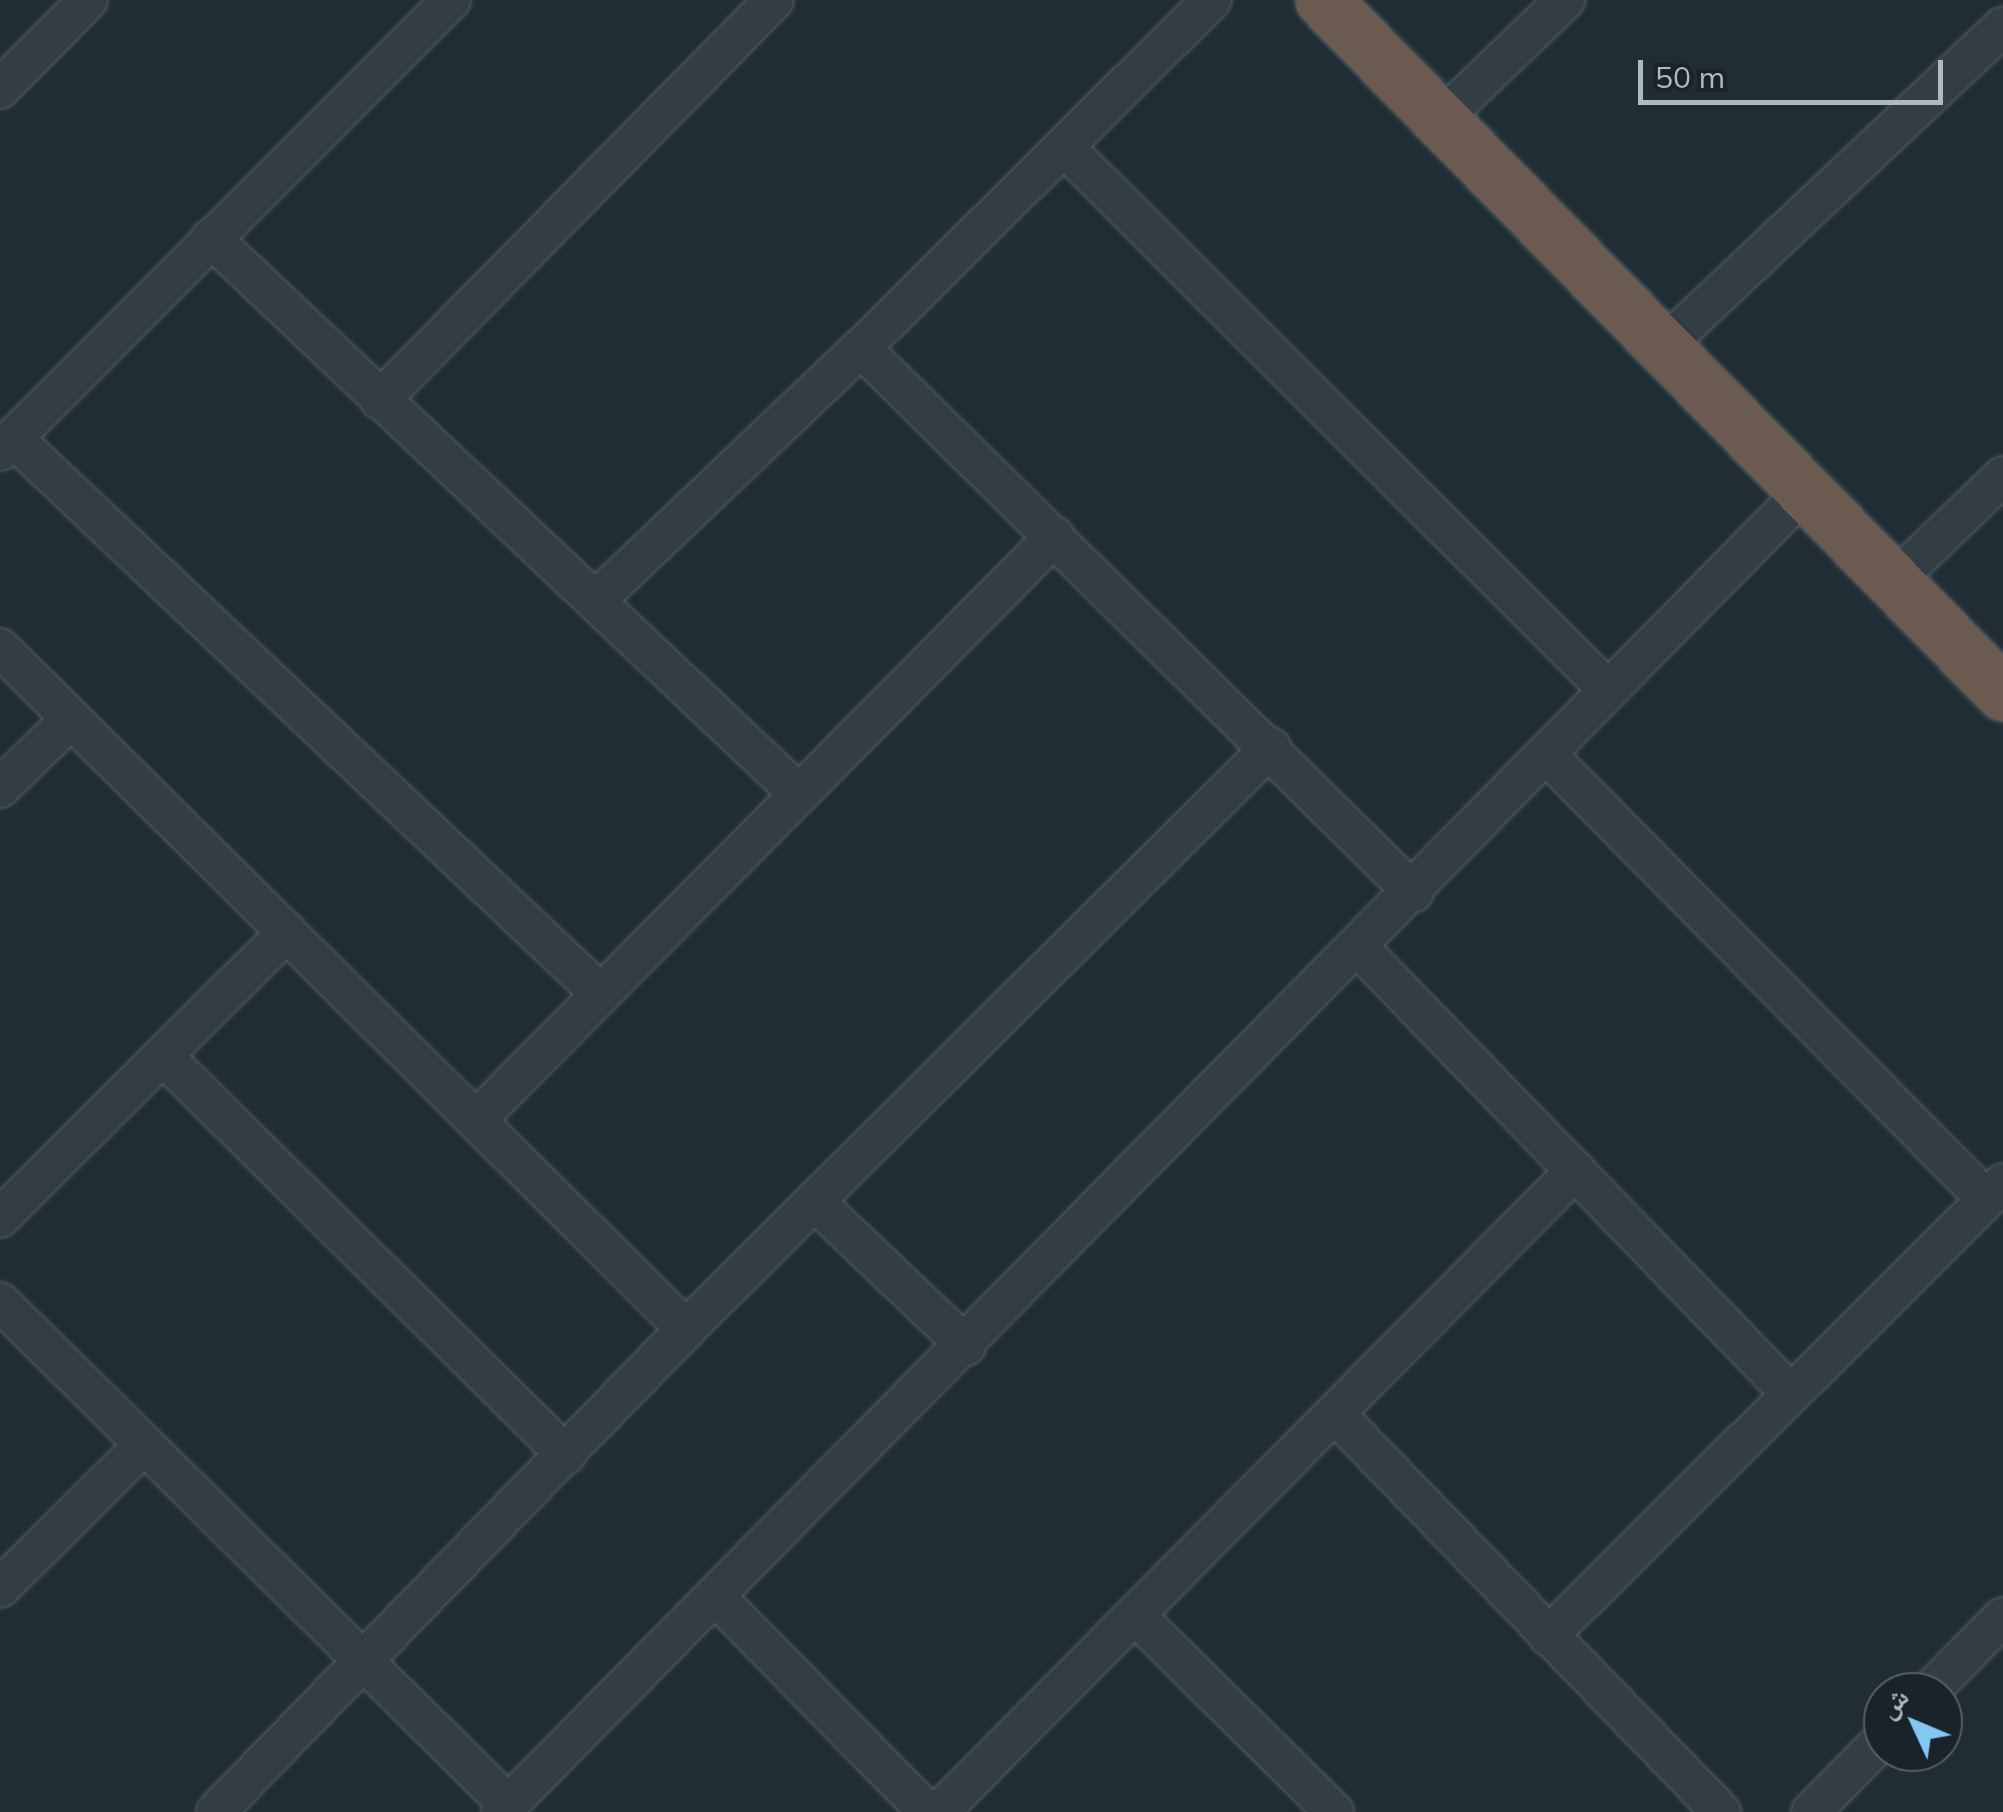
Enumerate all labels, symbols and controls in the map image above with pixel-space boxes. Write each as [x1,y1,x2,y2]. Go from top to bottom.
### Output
scale bar [1643,40,1948,102]
text: 50 m [1655,58,1725,96]
north arrow [1863,1672,1963,1772]
text: ش [1870,1679,1915,1725]

